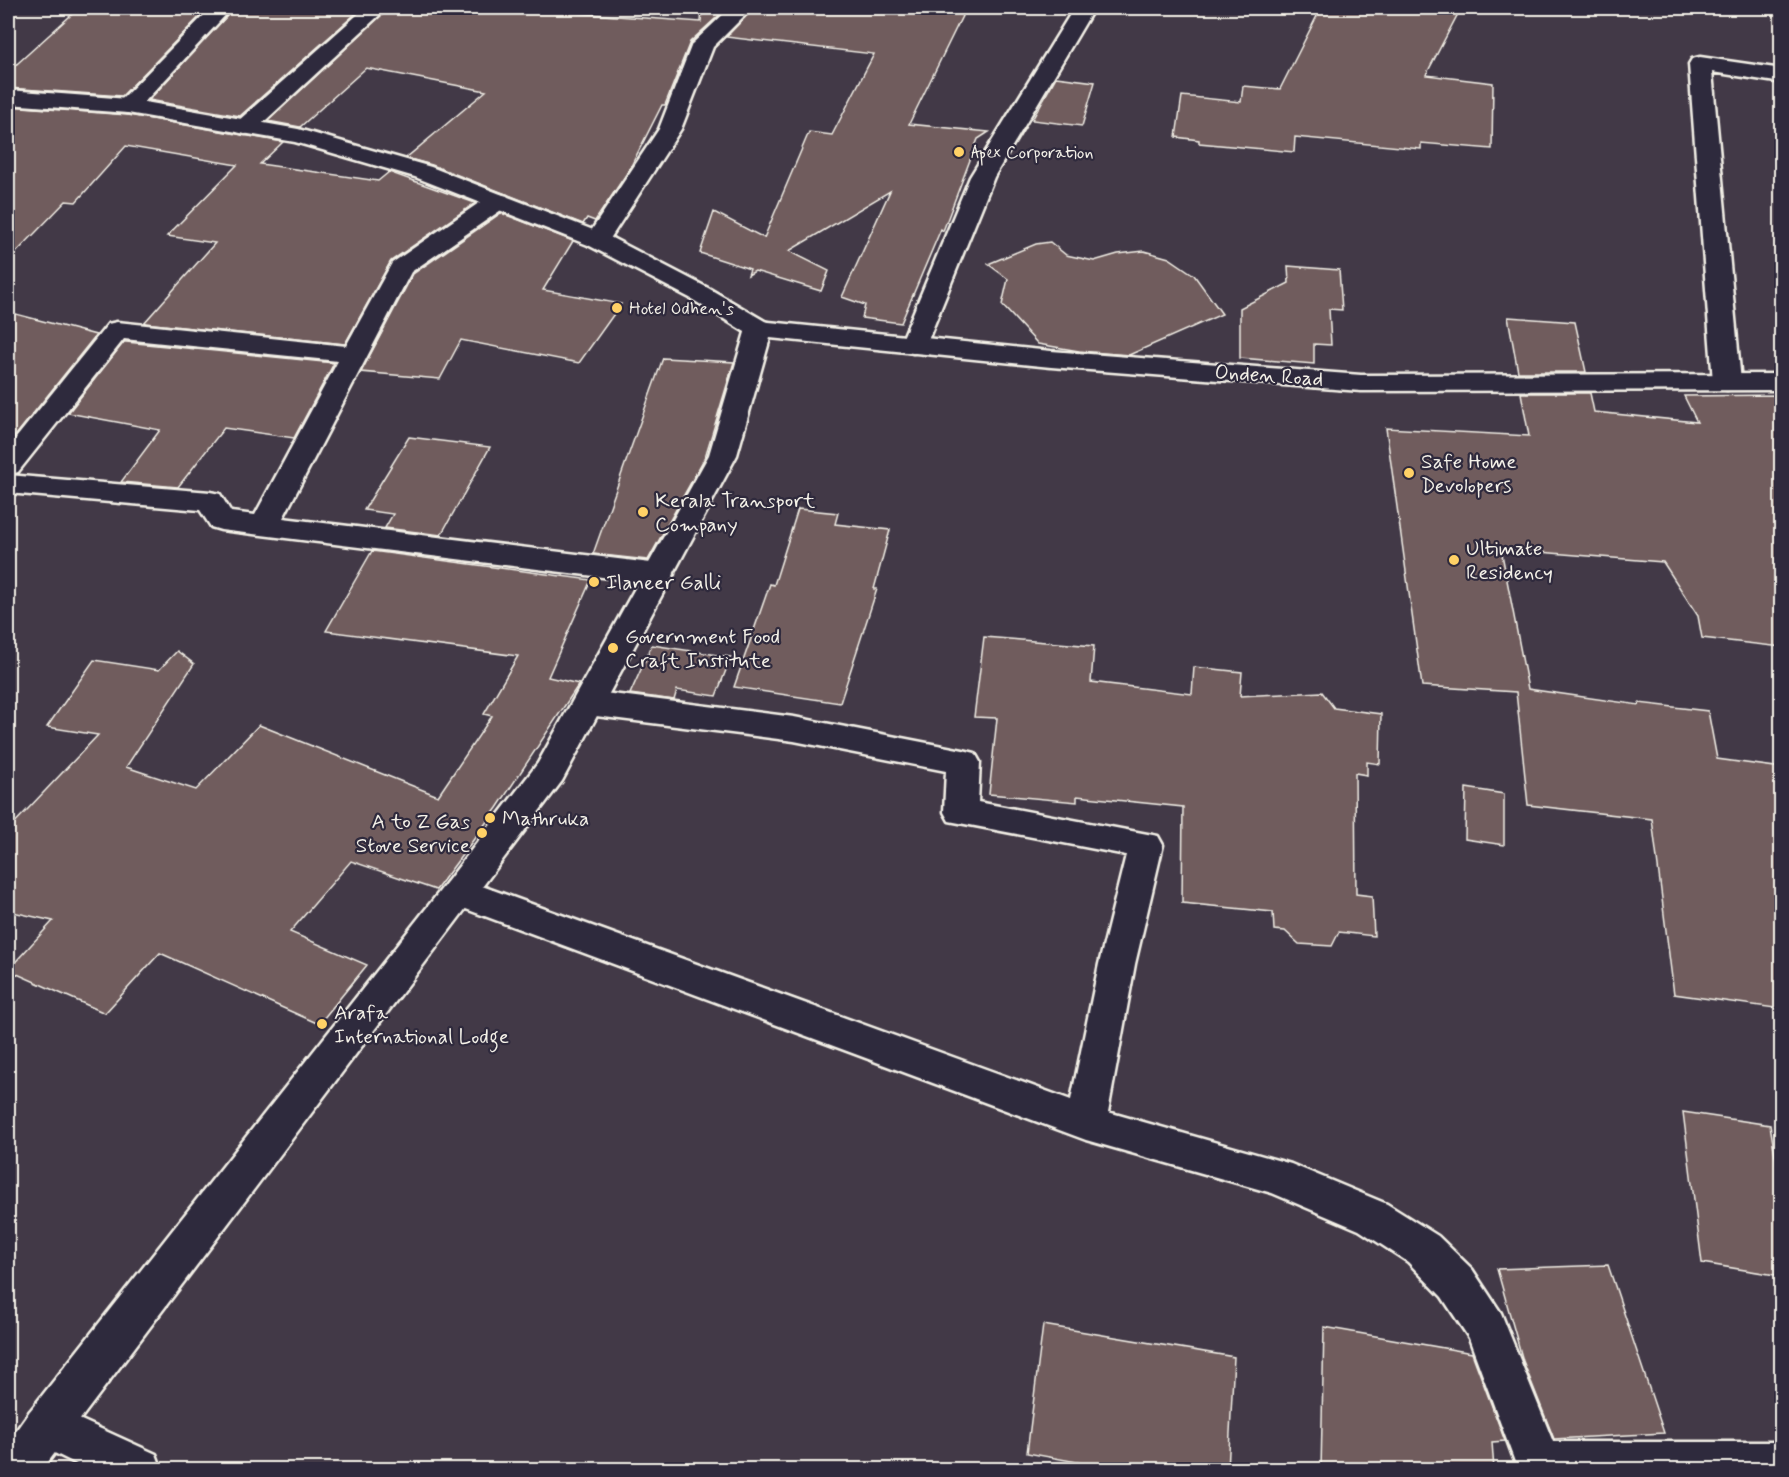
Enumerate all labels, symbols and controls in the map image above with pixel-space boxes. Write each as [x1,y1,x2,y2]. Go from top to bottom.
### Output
place label: Apex Corporation [971,141,1094,166]
marker: Apex Corporation [952,145,966,159]
place label: Hotel Odhen's [629,297,734,321]
marker: Hotel Odhen's [610,301,624,315]
street label: Onden Road [1214,358,1324,394]
place label: Safe Home Devolopers [1421,448,1517,500]
marker: Safe Home Devolopers [1402,466,1416,480]
place label: Kerala Transport Company [655,487,816,539]
marker: Kerala Transport Company [636,505,650,519]
place label: Ultimate Residency [1466,535,1553,587]
marker: Ultimate Residency [1447,553,1461,567]
place label: Ilaneer Galli [606,569,721,597]
marker: Ilaneer Galli [587,575,601,589]
place label: Government Food Craft Institute [625,623,780,675]
marker: Government Food Craft Institute [606,641,620,655]
place label: Mathruka [502,805,589,833]
place label: A to Z Gas Stove Service [356,808,470,860]
marker: Mathruka [483,811,497,825]
marker: A to Z Gas Stove Service [475,826,489,840]
place label: Arafa International Lodge [334,999,509,1053]
marker: Arafa International Lodge [315,1017,329,1031]

